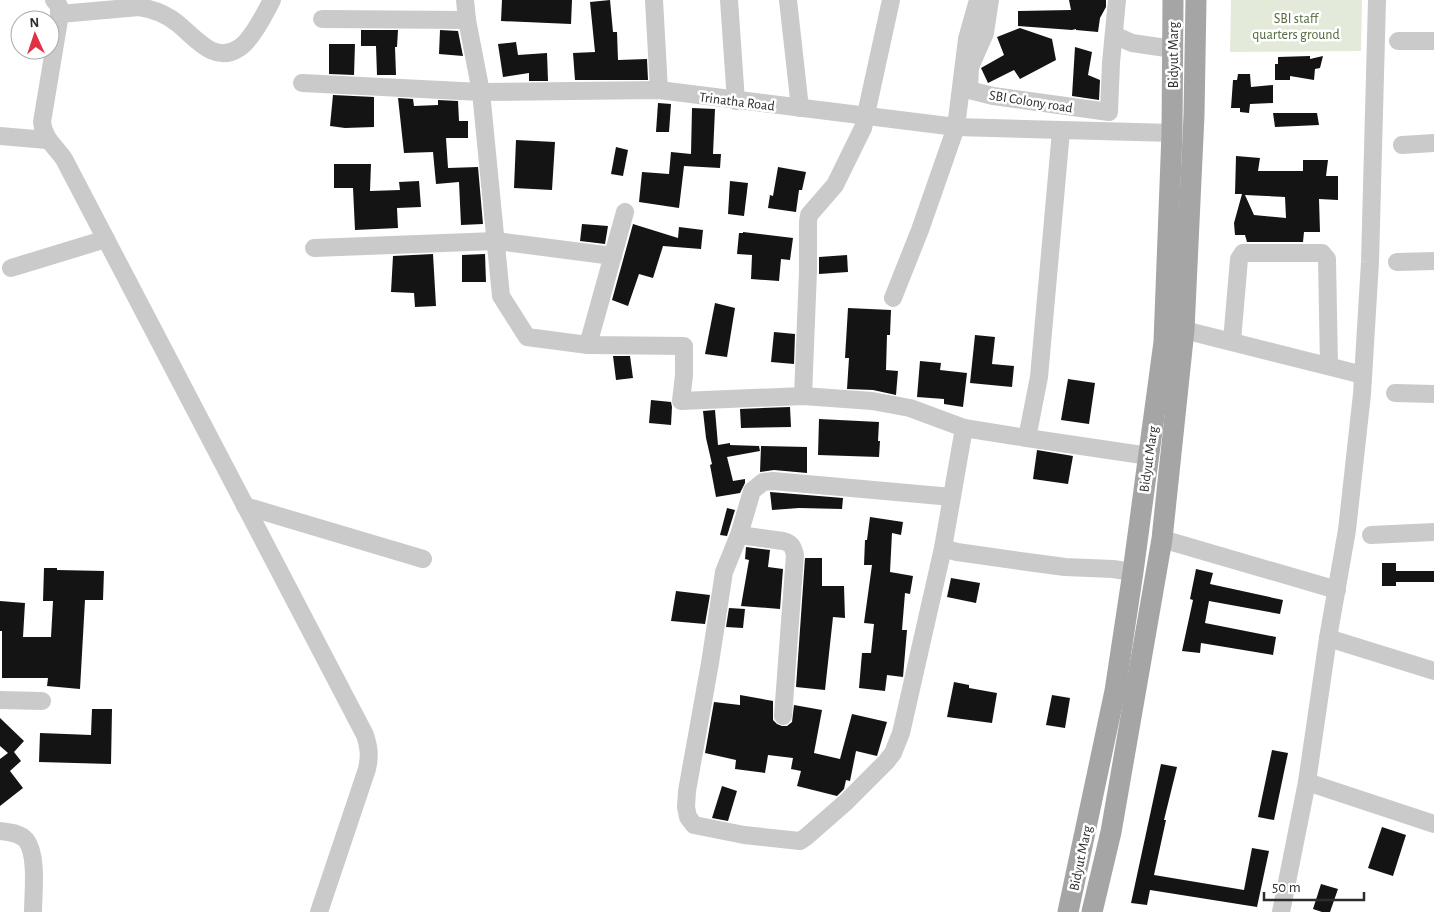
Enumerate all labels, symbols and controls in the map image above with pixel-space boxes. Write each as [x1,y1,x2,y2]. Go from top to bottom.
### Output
north arrow [10,10,60,60]
park label: SBI staff quarters ground [1252,12,1340,42]
text: N [29,16,40,30]
street label: Bidyut Marg [1167,22,1181,88]
street label: SBI Colony road [988,88,1074,116]
street label: Trinatha Road [698,90,775,114]
street label: Bidyut Marg [1137,425,1161,493]
street label: Bidyut Marg [1067,824,1095,892]
scale bar [1264,870,1364,902]
text: 50 m [1272,880,1301,895]

